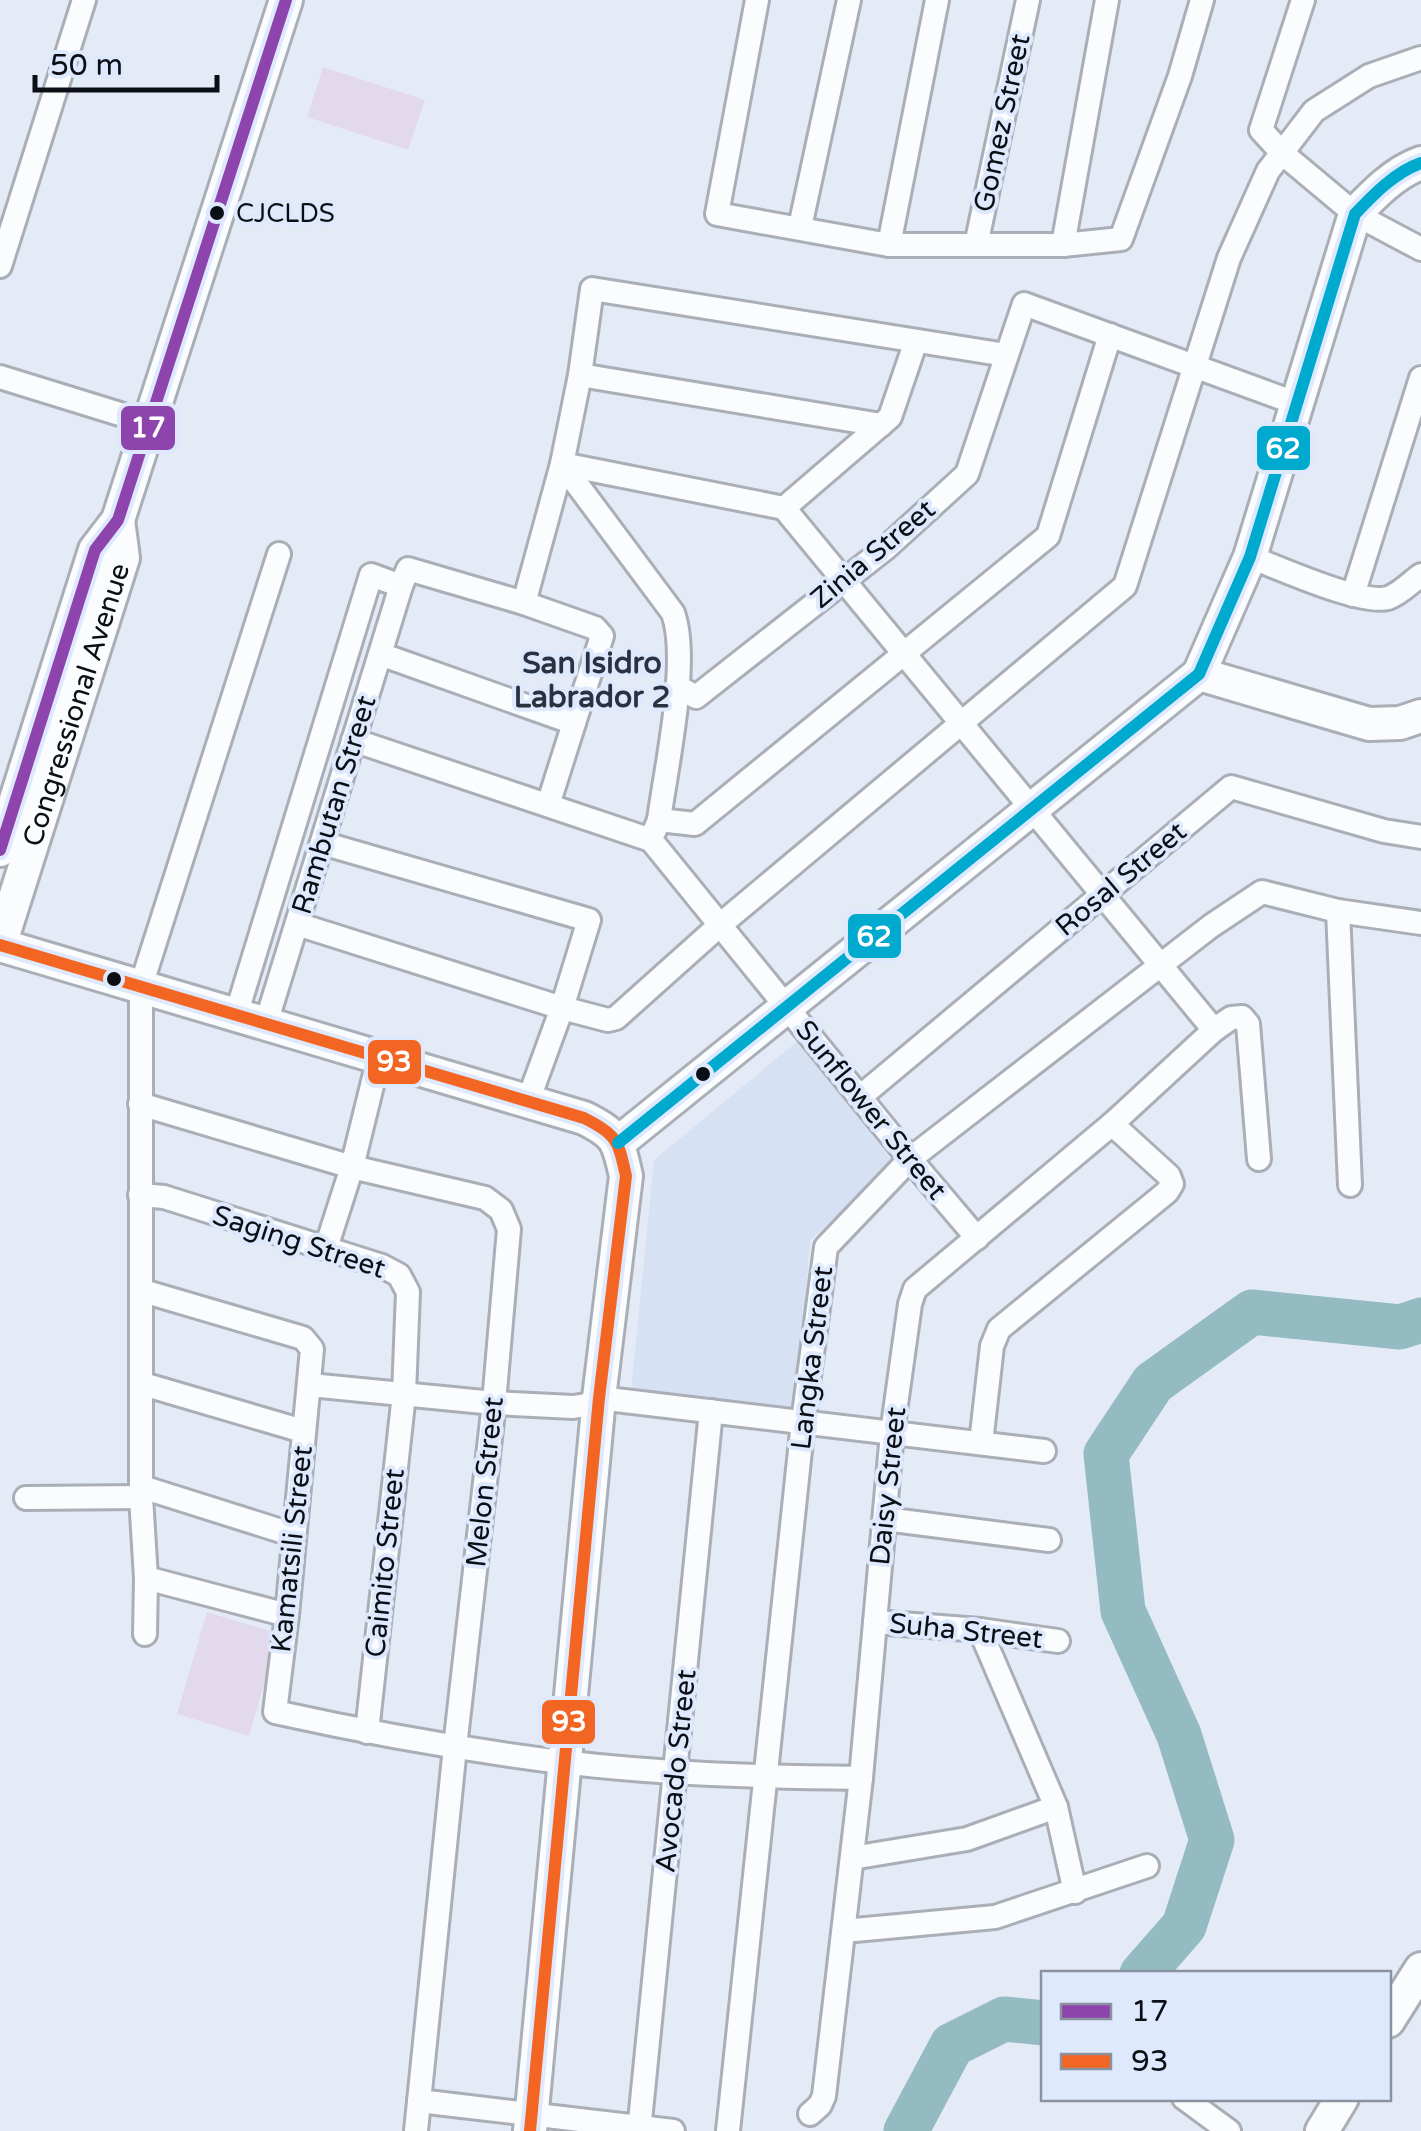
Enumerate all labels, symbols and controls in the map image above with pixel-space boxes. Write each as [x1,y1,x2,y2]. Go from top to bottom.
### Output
scale bar [35,30,218,92]
street label: Gomez Street [967,31,1038,215]
text: 50 m [50,47,123,84]
place label: CJCLDS [236,198,335,229]
marker: CJCLDS [207,203,227,223]
line badge: 17 [119,404,177,452]
text: 17 [130,411,166,445]
line badge: 62 [1255,424,1312,472]
text: 62 [1265,432,1301,466]
street label: Zinia Street [804,492,942,616]
street label: Congressional Avenue [15,559,137,851]
district label: San Isidro Labrador 2 [514,645,670,716]
street label: Rambutan Street [285,691,384,918]
street label: Rosal Street [1049,814,1194,944]
line badge: 62 [846,912,903,960]
text: 62 [856,920,892,954]
unlabelled marker [104,969,124,989]
street label: Sunflower Street [788,1013,954,1207]
line badge: 93 [366,1038,423,1086]
text: 93 [376,1045,412,1079]
unlabelled marker [693,1064,713,1084]
street label: Saging Street [208,1198,390,1286]
street label: Langka Street [784,1264,840,1452]
street label: Melon Street [459,1395,511,1569]
street label: Daisy Street [863,1405,913,1567]
street label: Kamatsili Street [264,1444,320,1654]
street label: Caimito Street [358,1467,412,1659]
street label: Suha Street [888,1606,1045,1656]
street label: Avocado Street [648,1667,704,1874]
line badge: 93 [540,1698,597,1746]
text: 93 [551,1705,587,1739]
legend [1041,1971,1391,2101]
text: 17 [1131,1993,1169,2030]
text: 93 [1131,2043,1169,2080]

